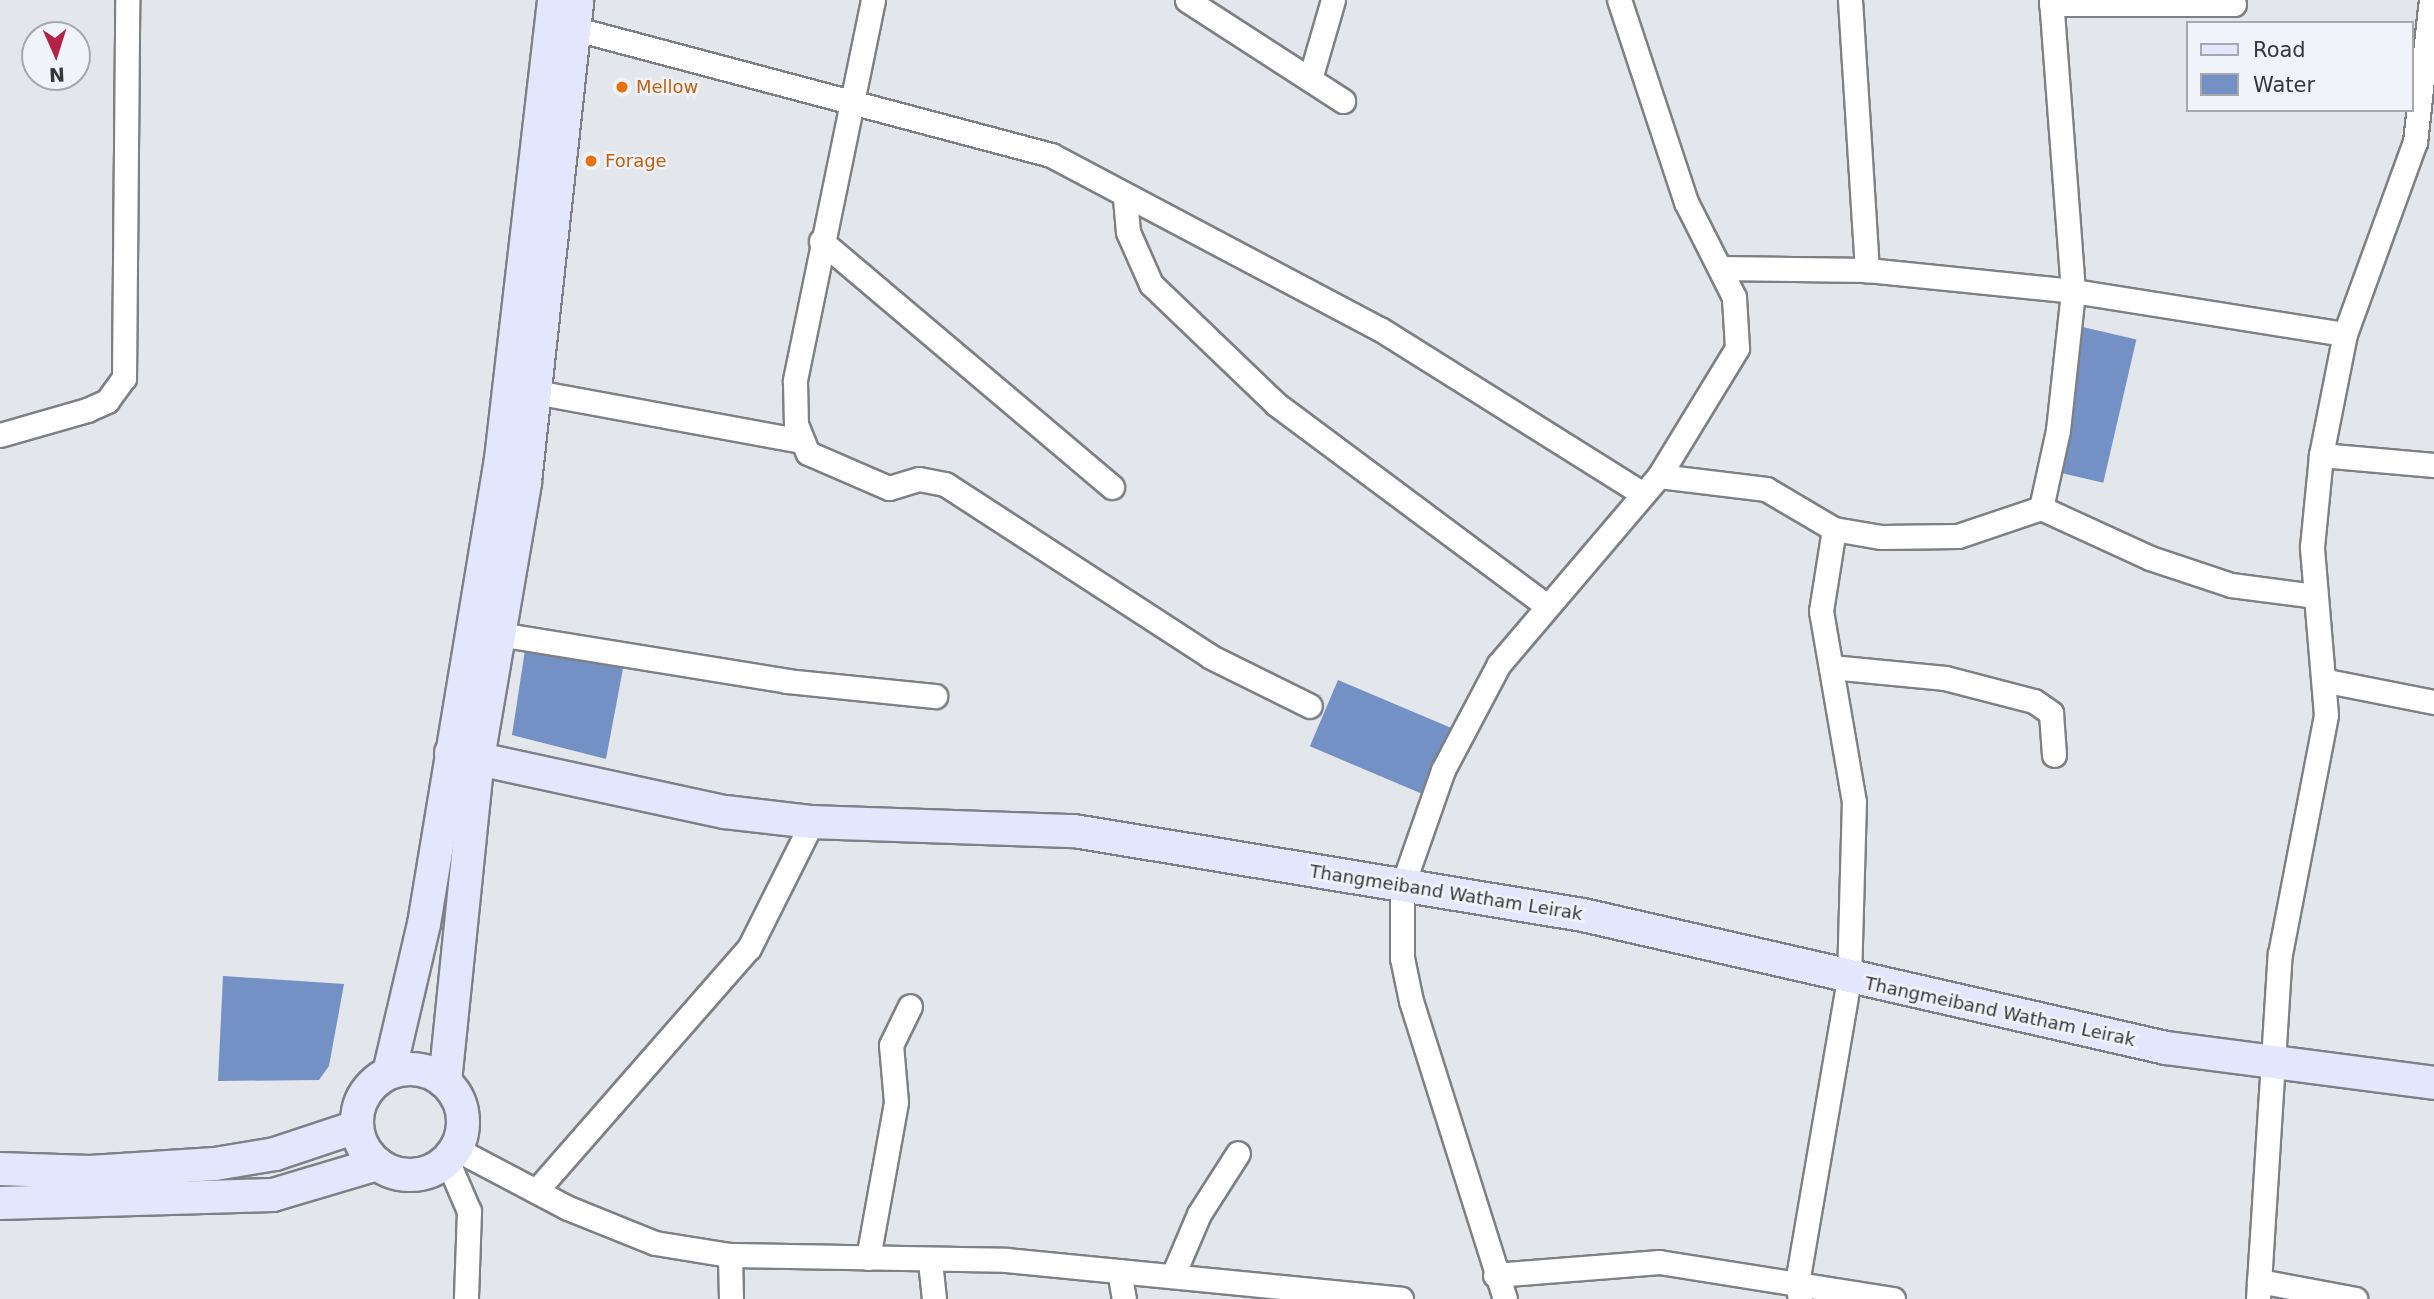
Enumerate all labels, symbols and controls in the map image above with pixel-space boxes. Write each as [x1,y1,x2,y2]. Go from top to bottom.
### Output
north arrow [21,21,91,91]
legend [2186,21,2413,112]
text: Road [2253,38,2306,62]
text: N [48,64,66,86]
text: Water [2253,73,2315,97]
place label: Mellow [636,76,698,98]
marker: Mellow [614,79,630,95]
place label: Forage [605,150,667,172]
marker: Forage [583,153,599,169]
street label: Thangmeiband Watham Leirak [1308,861,1584,925]
street label: Thangmeiband Watham Leirak [1863,973,2137,1051]

